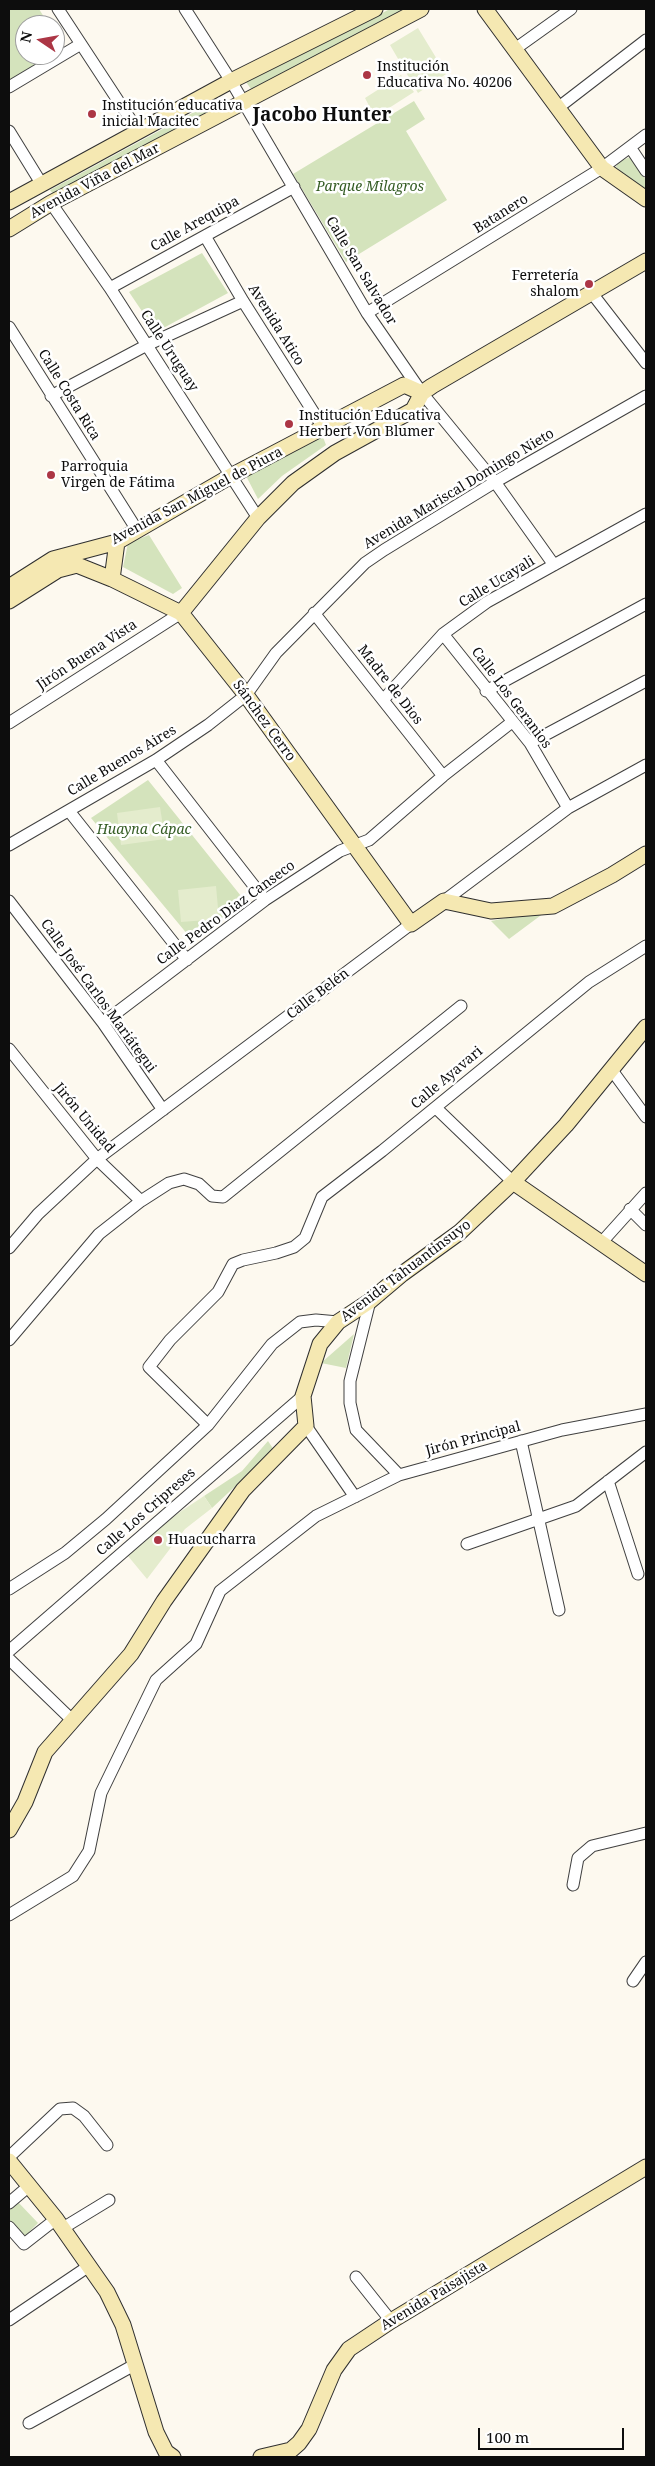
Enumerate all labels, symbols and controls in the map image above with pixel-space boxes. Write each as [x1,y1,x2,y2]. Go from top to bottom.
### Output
north arrow [15,15,65,65]
text: N [15,30,36,44]
place label: Institución Educativa No. 40206 [377,59,512,92]
marker: Institución Educativa No. 40206 [361,69,373,81]
place label: Institución educativa inicial Macitec [102,98,243,130]
district label: Jacobo Hunter [253,105,391,127]
marker: Institución educativa inicial Macitec [86,108,98,120]
street label: Avenida Viña del Mar [27,140,163,222]
park label: Parque Milagros [316,179,424,195]
street label: Batanero [471,191,531,237]
street label: Calle Arequipa [148,193,242,255]
street label: Calle San Salvador [322,214,400,328]
place label: Ferretería shalom [512,268,579,300]
marker: Ferretería shalom [583,278,595,290]
street label: Avenida Atico [244,281,308,369]
street label: Calle Uruguay [136,307,202,395]
street label: Calle Costa Rica [34,346,104,444]
place label: Institución Educativa Herbert Von Blumer [299,408,441,441]
marker: Institución Educativa Herbert Von Blumer [283,418,295,430]
street label: Avenida Mariscal Domingo Nieto [361,425,557,553]
street label: Avenida San Miguel de Piura [108,444,286,548]
place label: Parroquia Virgen de Fátima [61,459,175,492]
marker: Parroquia Virgen de Fátima [45,469,57,481]
street label: Calle Ucayali [456,553,538,611]
street label: Jirón Buena Vista [34,616,140,694]
street label: Madre de Dios [354,642,426,728]
street label: Calle Los Geranios [467,644,555,752]
street label: Sánchez Cerro [229,677,299,765]
street label: Calle Buenos Aires [65,722,179,800]
park label: Huayna Cápac [97,822,191,838]
street label: Calle Pedro Diaz Canseco [154,857,298,969]
street label: Calle José Carlos Mariátegui [37,916,159,1076]
street label: Calle Belén [283,965,353,1023]
street label: Calle Ayavari [408,1043,486,1113]
street label: Jirón Unidad [50,1080,118,1156]
street label: Avenida Tahuantinsuyo [338,1217,474,1325]
street label: Jirón Principal [424,1418,522,1460]
street label: Calle Los Cripreses [93,1464,199,1560]
place label: Huacucharra [168,1532,256,1548]
marker: Huacucharra [152,1534,164,1546]
street label: Avenida Paisajista [378,2258,490,2334]
scale bar [480,2418,626,2450]
text: 100 m [486,2427,529,2447]

